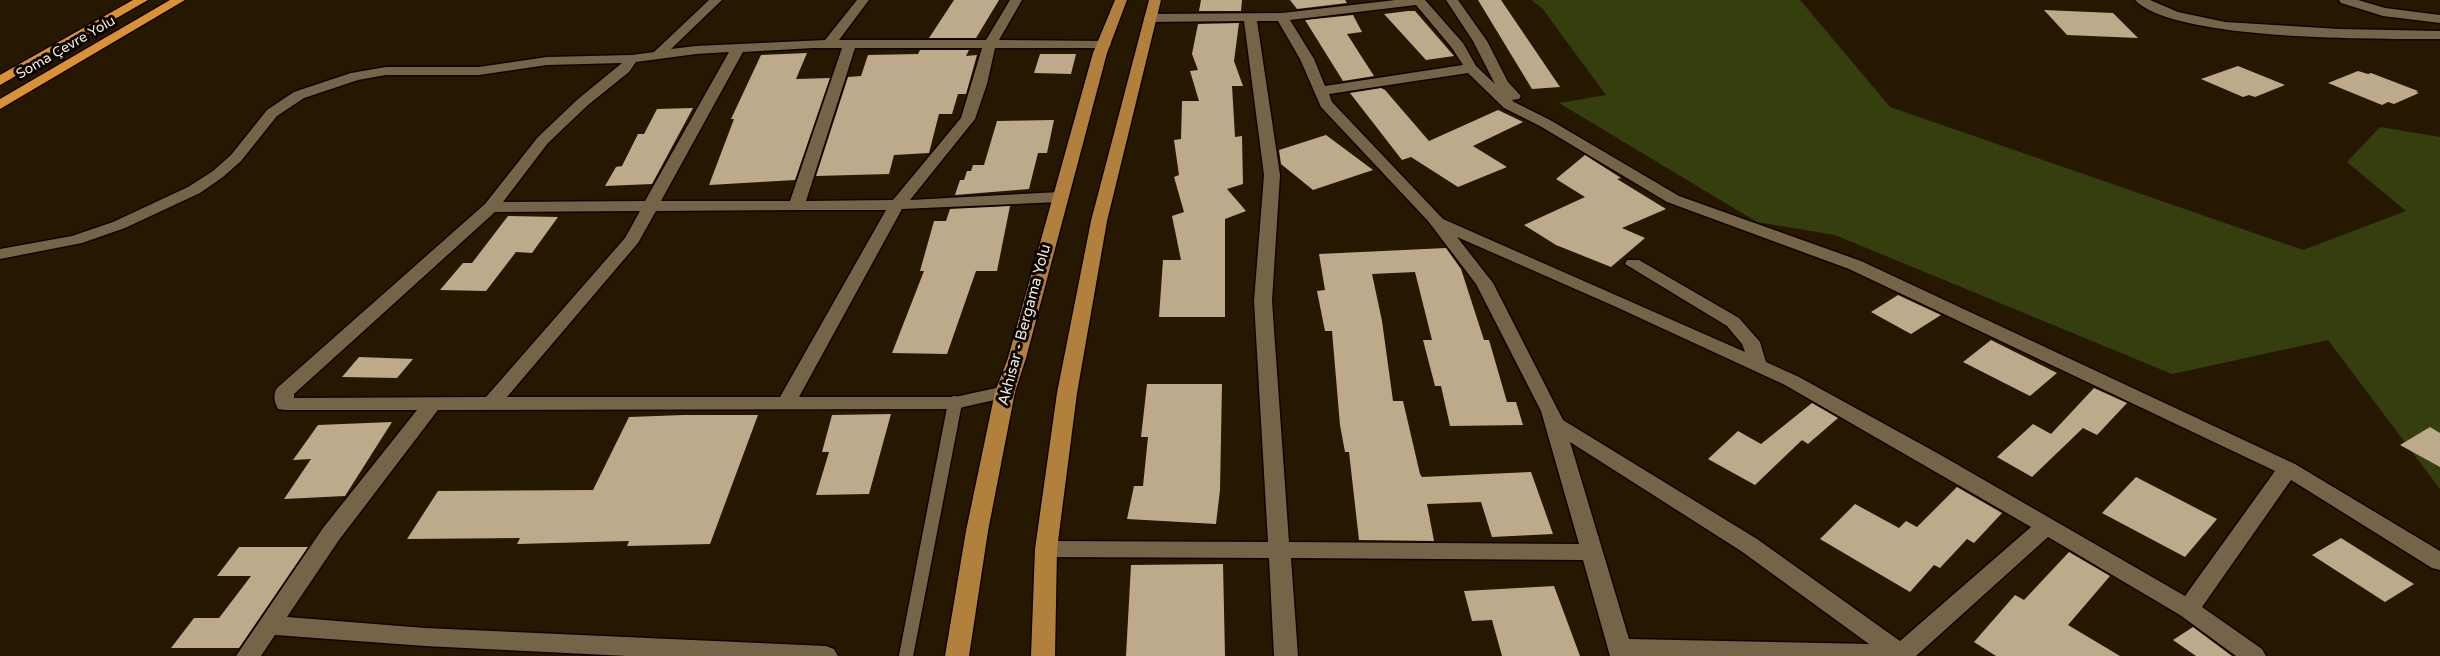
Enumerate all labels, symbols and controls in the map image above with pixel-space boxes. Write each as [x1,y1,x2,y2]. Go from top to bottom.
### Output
street label: Soma Çevre Yolu [14,13,118,83]
street label: Akhisar - Bergama Yolu [995,242,1055,408]

